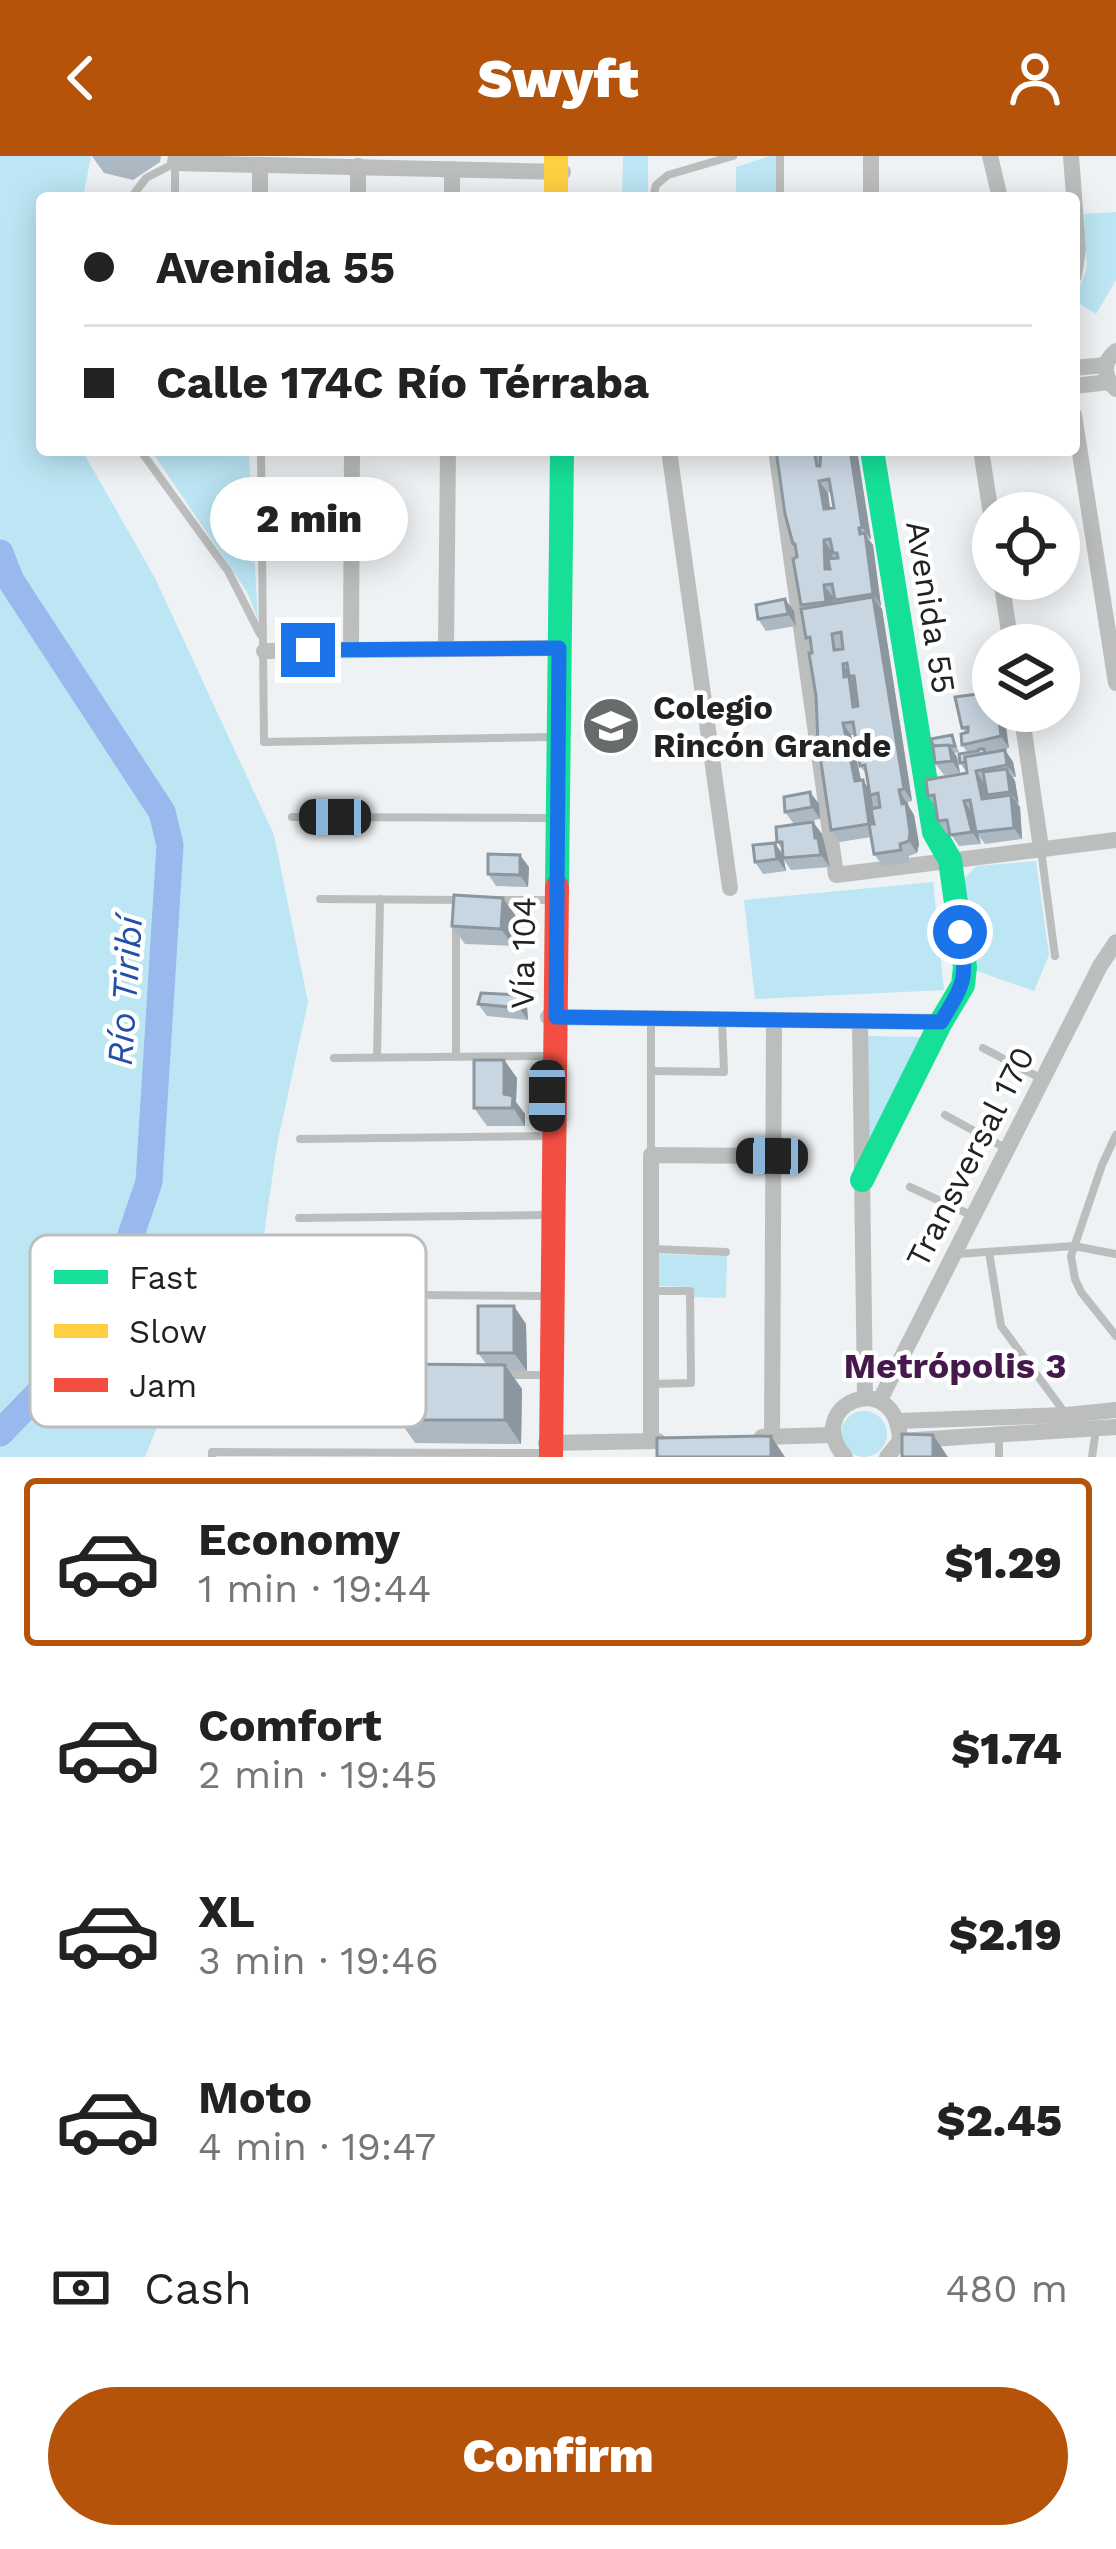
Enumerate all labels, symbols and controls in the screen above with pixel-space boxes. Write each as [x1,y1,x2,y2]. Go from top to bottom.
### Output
icon: back [48,45,114,111]
icon: person [1002,45,1068,111]
text: Swyft [477,47,639,110]
text: Avenida 55 [156,241,395,294]
text: Calle 174C Río Térraba [156,356,649,409]
callout: 2 min [209,476,407,560]
map controls [972,492,1080,732]
button: locate [972,492,1080,600]
text: 2 min [256,496,362,541]
street label: Avenida 55 [898,518,964,696]
route end [281,623,335,677]
button: layers [972,624,1080,732]
place label: Colegio Rincón Grande [653,688,891,765]
school or university icon: Colegio Rincón Grande [580,695,642,757]
car [299,799,371,835]
street label: Vía 104 [503,897,543,1009]
route start [933,905,987,959]
water label: Río Tiribí [99,910,151,1067]
street label: Transversal 170 [898,1040,1042,1274]
car [529,1060,565,1132]
car [736,1137,808,1175]
legend [30,1235,426,1427]
text: Fast [129,1258,198,1297]
text: Slow [129,1312,207,1351]
district label: Metrópolis 3 [843,1345,1067,1387]
text: Jam [129,1366,197,1405]
icon: car [54,1508,162,1616]
text: Economy [198,1513,400,1566]
text: $1.29 [945,1536,1062,1589]
text: 1 min · 19:44 [198,1566,431,1611]
icon: car [54,1694,162,1802]
text: Comfort [198,1699,382,1752]
text: $1.74 [951,1722,1062,1775]
text: 2 min · 19:45 [198,1752,438,1797]
icon: car [54,1880,162,1988]
text: XL [198,1885,255,1938]
text: $2.19 [949,1908,1062,1961]
text: 3 min · 19:46 [198,1938,439,1983]
icon: car [54,2066,162,2174]
text: Moto [198,2071,312,2124]
text: $2.45 [937,2094,1062,2147]
text: 4 min · 19:47 [198,2124,436,2169]
icon: cash [48,2255,114,2321]
text: Cash [144,2262,252,2315]
text: 480 m [945,2266,1068,2311]
button: Confirm [48,2387,1068,2525]

